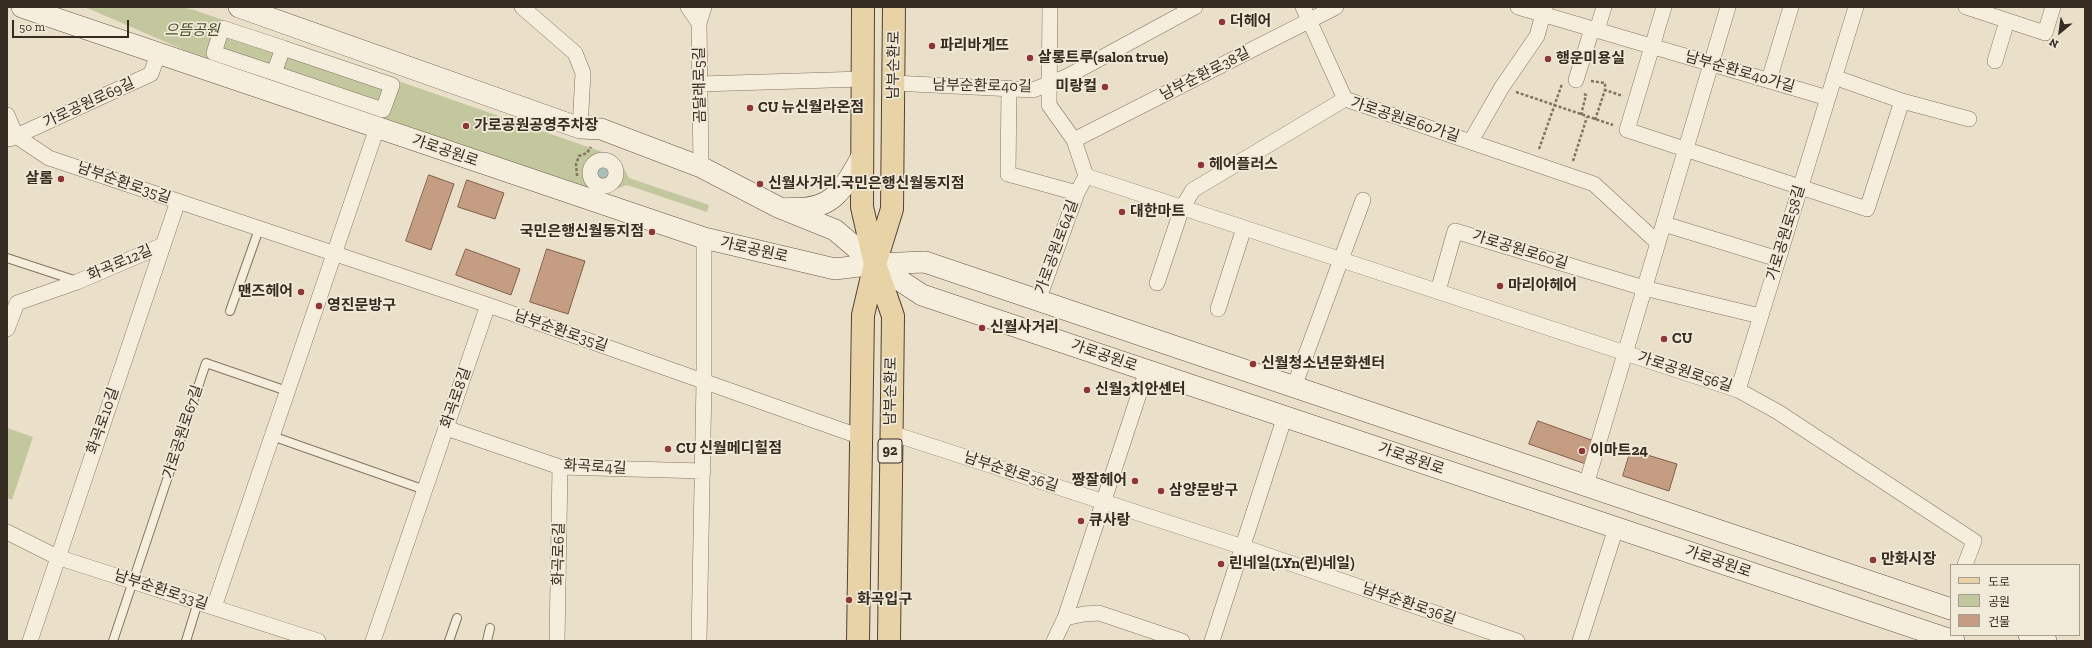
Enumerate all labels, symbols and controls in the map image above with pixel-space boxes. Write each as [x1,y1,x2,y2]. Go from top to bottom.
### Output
scale bar [14,12,131,38]
north arrow [2040,12,2080,52]
place label: 더헤어 [1230,13,1271,31]
marker: 더헤어 [1217,17,1227,27]
text: 50 m [19,20,45,34]
park label: 으뜸공원 [164,22,220,40]
street label: 남부순환로 [884,30,904,100]
text: N [2047,35,2061,51]
place label: 파리바게뜨 [940,37,1009,55]
marker: 파리바게뜨 [927,41,937,51]
street label: 남부순환로38길 [1157,44,1253,104]
street label: 곰달래로5길 [690,47,710,123]
street label: 남부순환로40가길 [1683,48,1797,96]
place label: 살롱트루(salon true) [1038,49,1168,67]
place label: 행운미용실 [1556,50,1625,68]
marker: 살롱트루(salon true) [1025,53,1035,63]
marker: 행운미용실 [1543,54,1553,64]
street label: 가로공원로69길 [40,74,138,132]
street label: 남부순환로40길 [932,76,1032,96]
place label: 미랑컬 [1056,78,1097,96]
marker: 미랑컬 [1100,82,1110,92]
street label: 가로공원로60가길 [1348,94,1462,146]
place label: CU 뉴신월라온점 [758,99,864,117]
marker: CU 뉴신월라온점 [745,103,755,113]
place label: 가로공원공영주차장 [474,117,598,135]
marker: 가로공원공영주차장 [461,121,471,131]
street label: 가로공원로 [409,131,481,171]
place label: 헤어플러스 [1209,156,1278,174]
street label: 남부순환로35길 [75,159,173,207]
marker: 헤어플러스 [1196,160,1206,170]
place label: 살롬 [25,170,53,188]
marker: 살롬 [56,174,66,184]
place label: 신월사거리.국민은행신월동지점 [768,175,965,193]
marker: 신월사거리.국민은행신월동지점 [755,179,765,189]
street label: 가로공원로58길 [1763,183,1809,283]
street label: 가로공원로64길 [1032,197,1082,297]
place label: 대한마트 [1130,203,1185,221]
marker: 대한마트 [1117,207,1127,217]
place label: 국민은행신월동지점 [520,223,644,241]
marker: 국민은행신월동지점 [647,227,657,237]
street label: 가로공원로60길 [1470,227,1570,273]
street label: 가로공원로 [718,233,790,267]
street label: 화곡로12길 [85,241,155,285]
place label: 마리아헤어 [1508,277,1577,295]
marker: 마리아헤어 [1495,281,1505,291]
place label: 맨즈헤어 [238,283,293,301]
marker: 맨즈헤어 [296,287,306,297]
place label: 영진문방구 [327,297,396,315]
marker: 영진문방구 [314,301,324,311]
street label: 남부순환로35길 [512,307,610,355]
place label: 신월사거리 [990,319,1059,337]
marker: 신월사거리 [977,323,987,333]
place label: CU [1672,330,1692,348]
marker: CU [1659,334,1669,344]
street label: 가로공원로 [1068,336,1140,376]
street label: 가로공원로56길 [1635,348,1735,396]
place label: 신월청소년문화센터 [1261,355,1385,373]
street label: 남부순환로 [881,356,901,426]
marker: 신월청소년문화센터 [1248,359,1258,369]
street label: 화곡로8길 [437,365,475,431]
place label: 신월3치안센터 [1095,381,1186,399]
street label: 가로공원로67길 [159,383,207,481]
street label: 화곡로10길 [83,385,123,457]
marker: 신월3치안센터 [1082,385,1092,395]
road number: 92 [878,439,902,463]
street label: 가로공원로 [1375,439,1447,479]
place label: CU 신월메디힐점 [676,440,782,458]
place label: 이마트24 [1590,442,1648,460]
marker: CU 신월메디힐점 [663,444,673,454]
marker: 이마트24 [1577,446,1587,456]
street label: 남부순환로36길 [962,448,1060,496]
street label: 화곡로4길 [563,456,627,478]
place label: 짱잘헤어 [1072,472,1127,490]
marker: 짱잘헤어 [1130,476,1140,486]
place label: 삼양문방구 [1169,482,1238,500]
marker: 삼양문방구 [1156,486,1166,496]
place label: 큐사랑 [1089,512,1130,530]
marker: 큐사랑 [1076,516,1086,526]
street label: 화곡로6길 [549,522,569,586]
street label: 가로공원로 [1682,542,1754,582]
place label: 만화시장 [1881,551,1936,569]
place label: 린네일(LYn(린)네일) [1229,555,1354,573]
marker: 만화시장 [1868,555,1878,565]
marker: 린네일(LYn(린)네일) [1216,559,1226,569]
legend [1950,564,2080,636]
street label: 남부순환로33길 [112,566,210,614]
text: 도로 [1988,575,2010,589]
street label: 남부순환로36길 [1360,580,1458,628]
place label: 화곡입구 [857,591,912,609]
marker: 화곡입구 [844,595,854,605]
text: 공원 [1988,595,2010,609]
text: 건물 [1988,615,2010,629]

